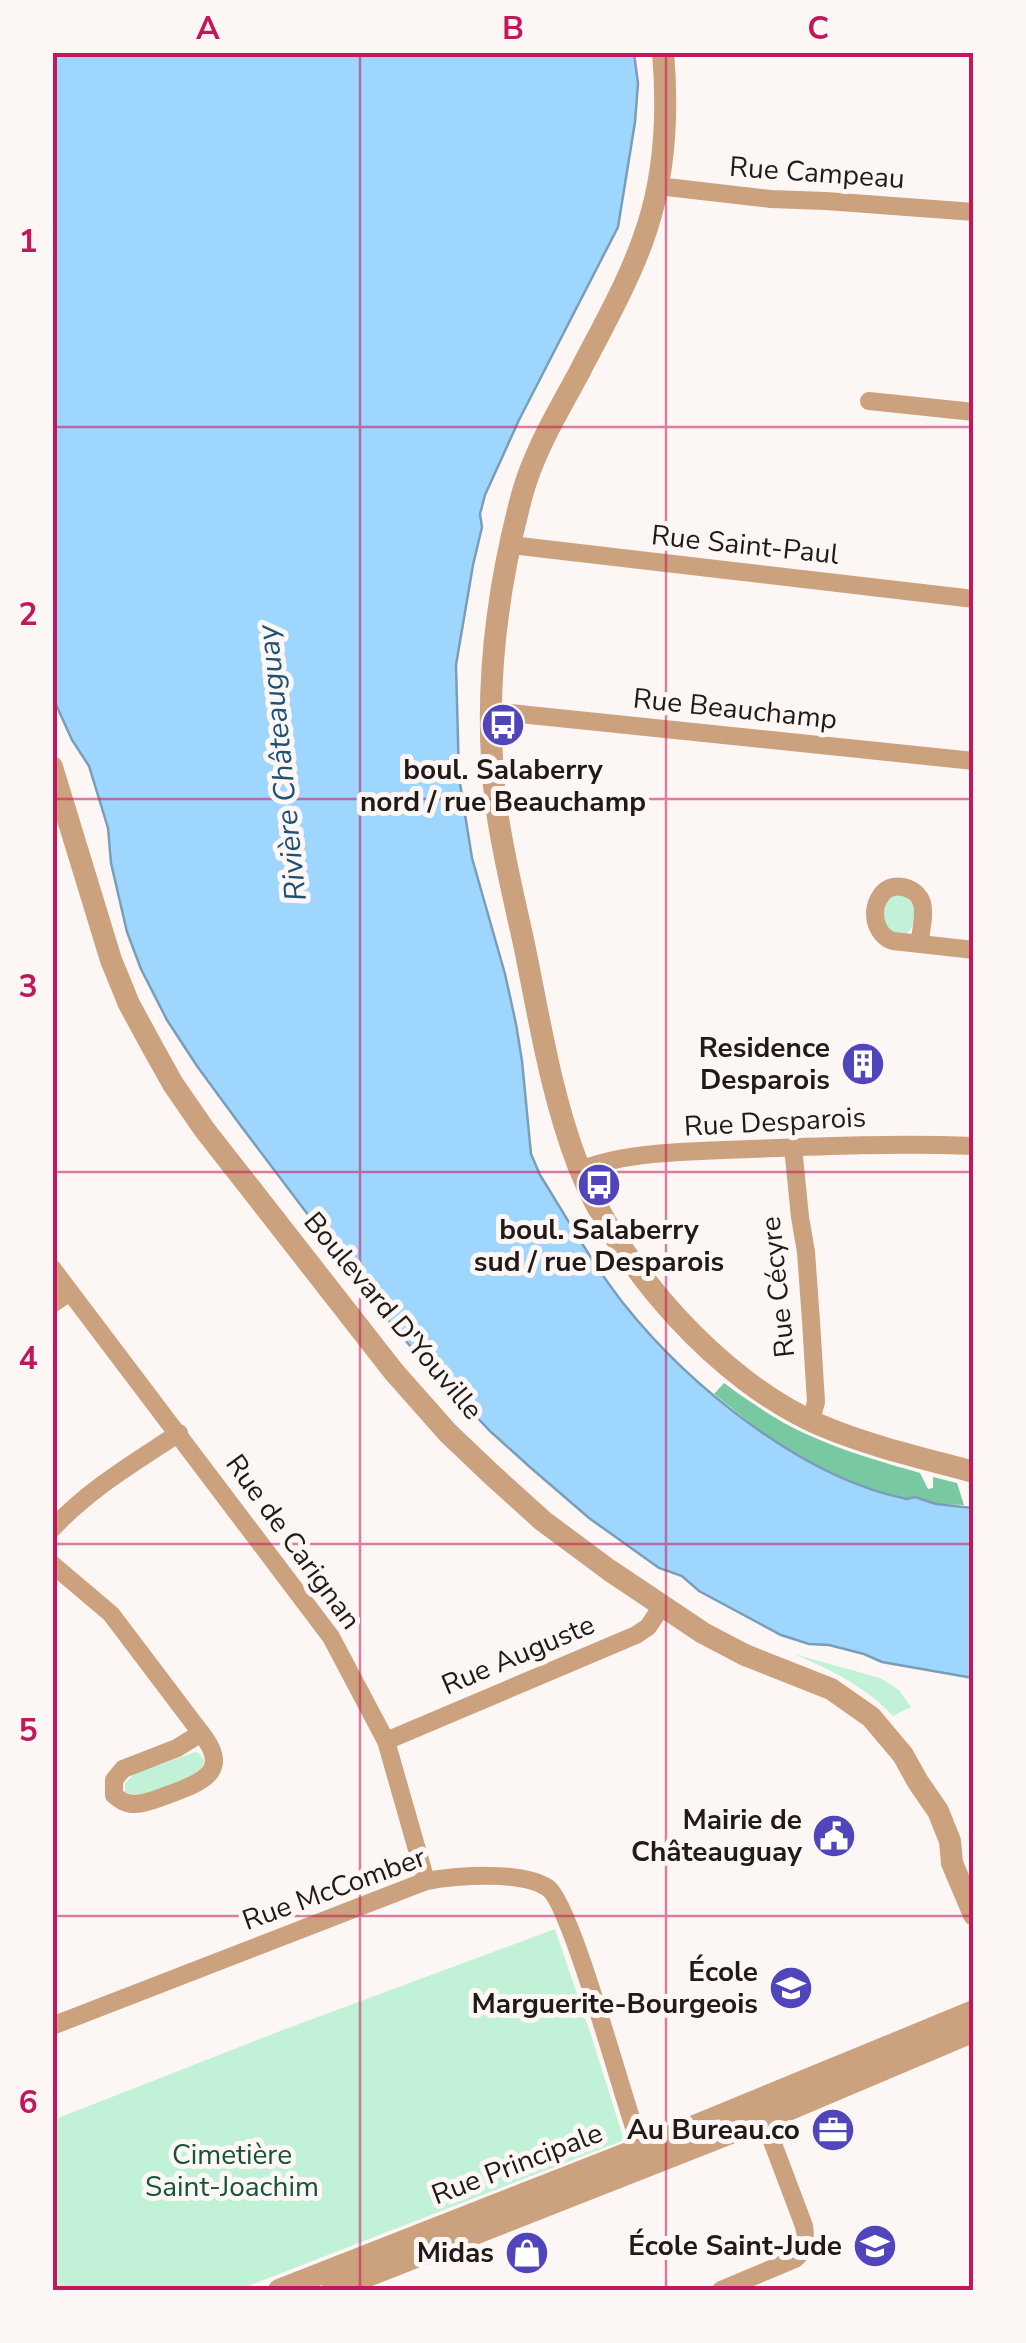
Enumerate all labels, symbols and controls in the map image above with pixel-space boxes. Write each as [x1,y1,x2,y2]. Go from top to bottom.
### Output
text: A [196,7,220,50]
text: B [502,7,524,50]
text: C [807,7,829,50]
street label: Rue Campeau [728,148,906,198]
text: 1 [18,220,38,263]
street label: Rue Saint-Paul [649,516,841,574]
text: 2 [18,593,38,636]
water label: Rivière Châteauguay [247,621,317,903]
street label: Rue Beauchamp [631,679,839,739]
bus stop icon: boul. Salaberry nord / rue Beauchamp [480,702,526,748]
place label: boul. Salaberry nord / rue Beauchamp [360,751,646,821]
text: 3 [18,965,38,1008]
place label: Residence Desparois [699,1029,830,1099]
building icon: Residence Desparois [840,1041,886,1087]
street label: Rue Desparois [683,1098,867,1146]
bus stop icon: boul. Salaberry sud / rue Desparois [576,1162,622,1208]
street label: Boulevard D'Youville [295,1204,491,1428]
place label: boul. Salaberry sud / rue Desparois [474,1211,724,1281]
street label: Rue Cécyre [752,1215,804,1359]
text: 4 [18,1337,38,1380]
street label: Rue de Carignan [217,1447,369,1637]
street label: Rue Auguste [436,1606,600,1704]
text: 5 [18,1709,38,1752]
place label: Mairie de Châteauguay [631,1801,802,1871]
public building icon: Mairie de Châteauguay [811,1813,857,1859]
street label: Rue McComber [237,1838,431,1940]
place label: École Marguerite-Bourgeois [472,1953,758,2023]
school or university icon: École Marguerite-Bourgeois [768,1965,814,2011]
text: 6 [18,2081,38,2124]
office icon: Au Bureau.co [810,2107,856,2153]
place label: Au Bureau.co [627,2111,800,2149]
street label: Rue Principale [426,2114,608,2214]
park label: Cimetière Saint-Joachim [145,2136,319,2206]
school or university icon: École Saint-Jude [852,2223,898,2269]
place label: École Saint-Jude [628,2227,842,2265]
shop icon: Midas [504,2230,550,2276]
place label: Midas [417,2234,494,2272]

